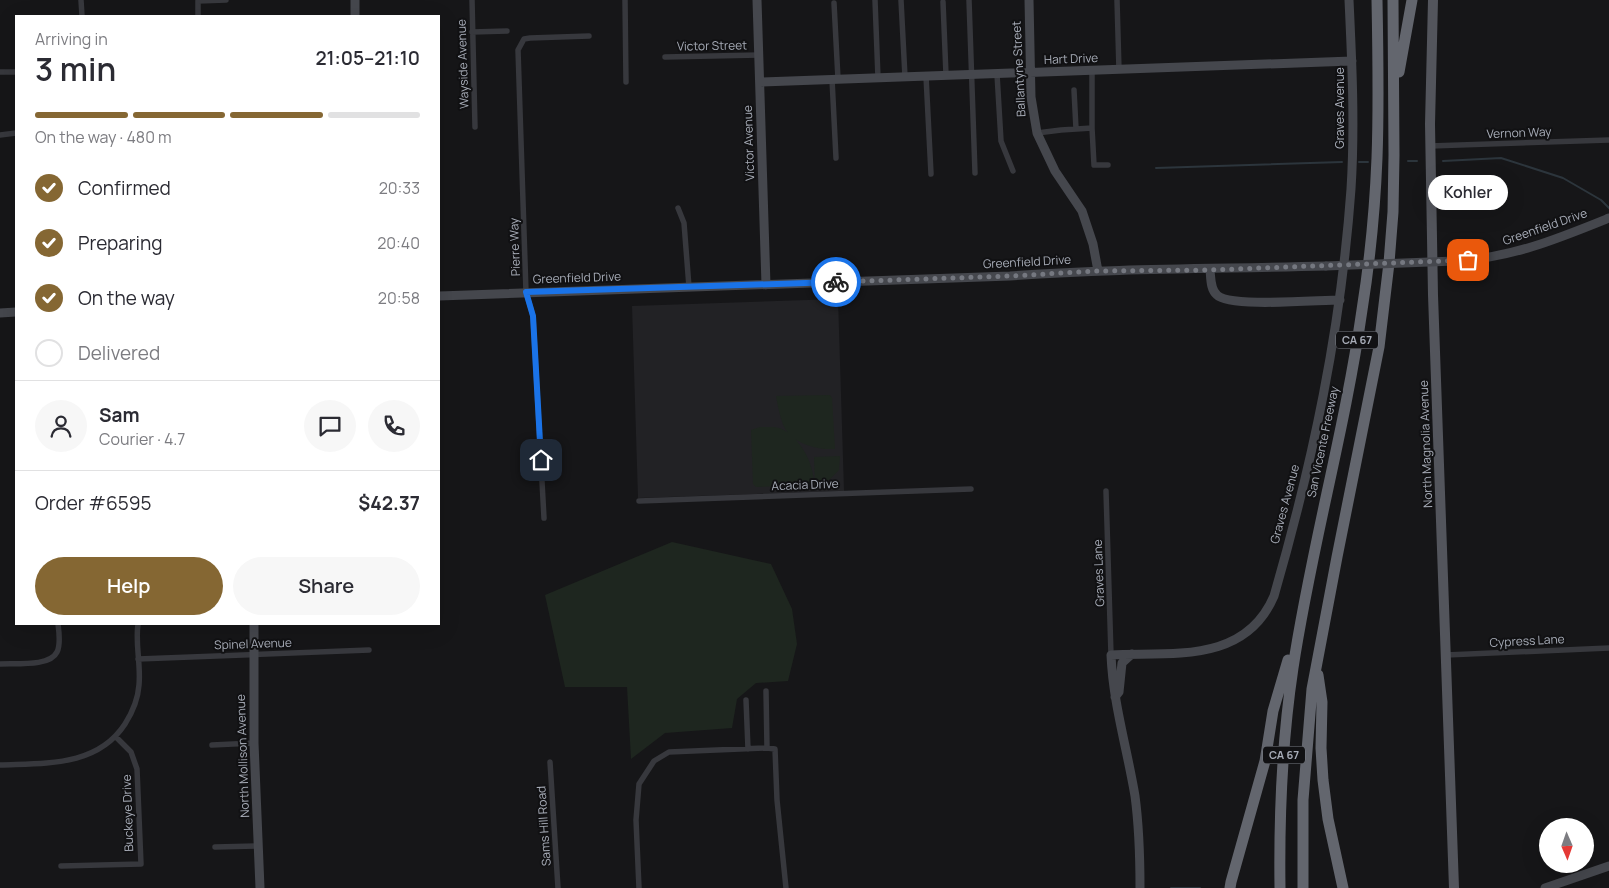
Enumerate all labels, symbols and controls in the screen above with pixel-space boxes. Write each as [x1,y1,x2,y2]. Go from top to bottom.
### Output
street label: Wayside Avenue [452,19,473,109]
street label: Ballantyne Street [1007,20,1030,117]
text: Arriving in [35,28,108,50]
street label: Victor Street [677,36,747,55]
text: 21:05–21:10 [315,45,420,71]
text: 3 min [35,47,116,91]
street label: Hart Drive [1043,49,1098,68]
street label: Graves Avenue [1331,67,1348,149]
street label: Victor Avenue [739,105,758,181]
street label: Vernon Way [1486,123,1552,142]
text: On the way · 480 m [35,126,172,148]
icon: check [35,174,63,202]
text: Confirmed [78,175,171,201]
callout: Kohler [1428,175,1508,210]
text: 20:33 [379,177,420,199]
text: Kohler [1444,181,1492,203]
street label: Greenfield Drive [1500,204,1589,249]
street label: Pierre Way [505,217,524,276]
icon: check [35,229,63,257]
text: Preparing [78,230,163,256]
text: 20:40 [377,232,420,254]
pin [1447,239,1489,281]
icon: bag [1454,246,1482,274]
street label: Greenfield Drive [982,251,1071,272]
courier [811,257,861,307]
street label: Greenfield Drive [533,267,621,288]
icon: bike [822,268,850,296]
icon: check [35,284,63,312]
text: On the way [78,285,175,311]
text: 20:58 [378,287,420,309]
road number: CA 67 [1336,332,1378,348]
text: Delivered [78,340,160,366]
street label: North Magnolia Avenue [1415,380,1436,508]
street label: San Vicente Freeway [1302,384,1343,499]
button: person [35,400,87,452]
button: chat [304,400,356,452]
button: phone [368,400,420,452]
text: Sam [99,402,140,428]
text: Courier · 4.7 [99,428,185,450]
pin [520,439,562,481]
icon: home [527,446,555,474]
street label: Graves Avenue [1266,462,1303,545]
street label: Acacia Drive [771,475,839,494]
text: Order #6595 [35,490,151,516]
text: $42.37 [358,490,420,516]
street label: Graves Lane [1089,539,1108,607]
button: Help [35,557,223,615]
button: Share [233,557,420,615]
street label: Cypress Lane [1489,630,1565,651]
street label: Spinel Avenue [214,634,292,653]
street label: North Mollison Avenue [232,694,253,818]
road number: CA 67 [1263,746,1305,764]
street label: Buckeye Drive [118,774,137,852]
street label: Sams Hill Road [532,785,555,867]
north arrow [1539,818,1594,872]
map controls [1539,818,1594,873]

